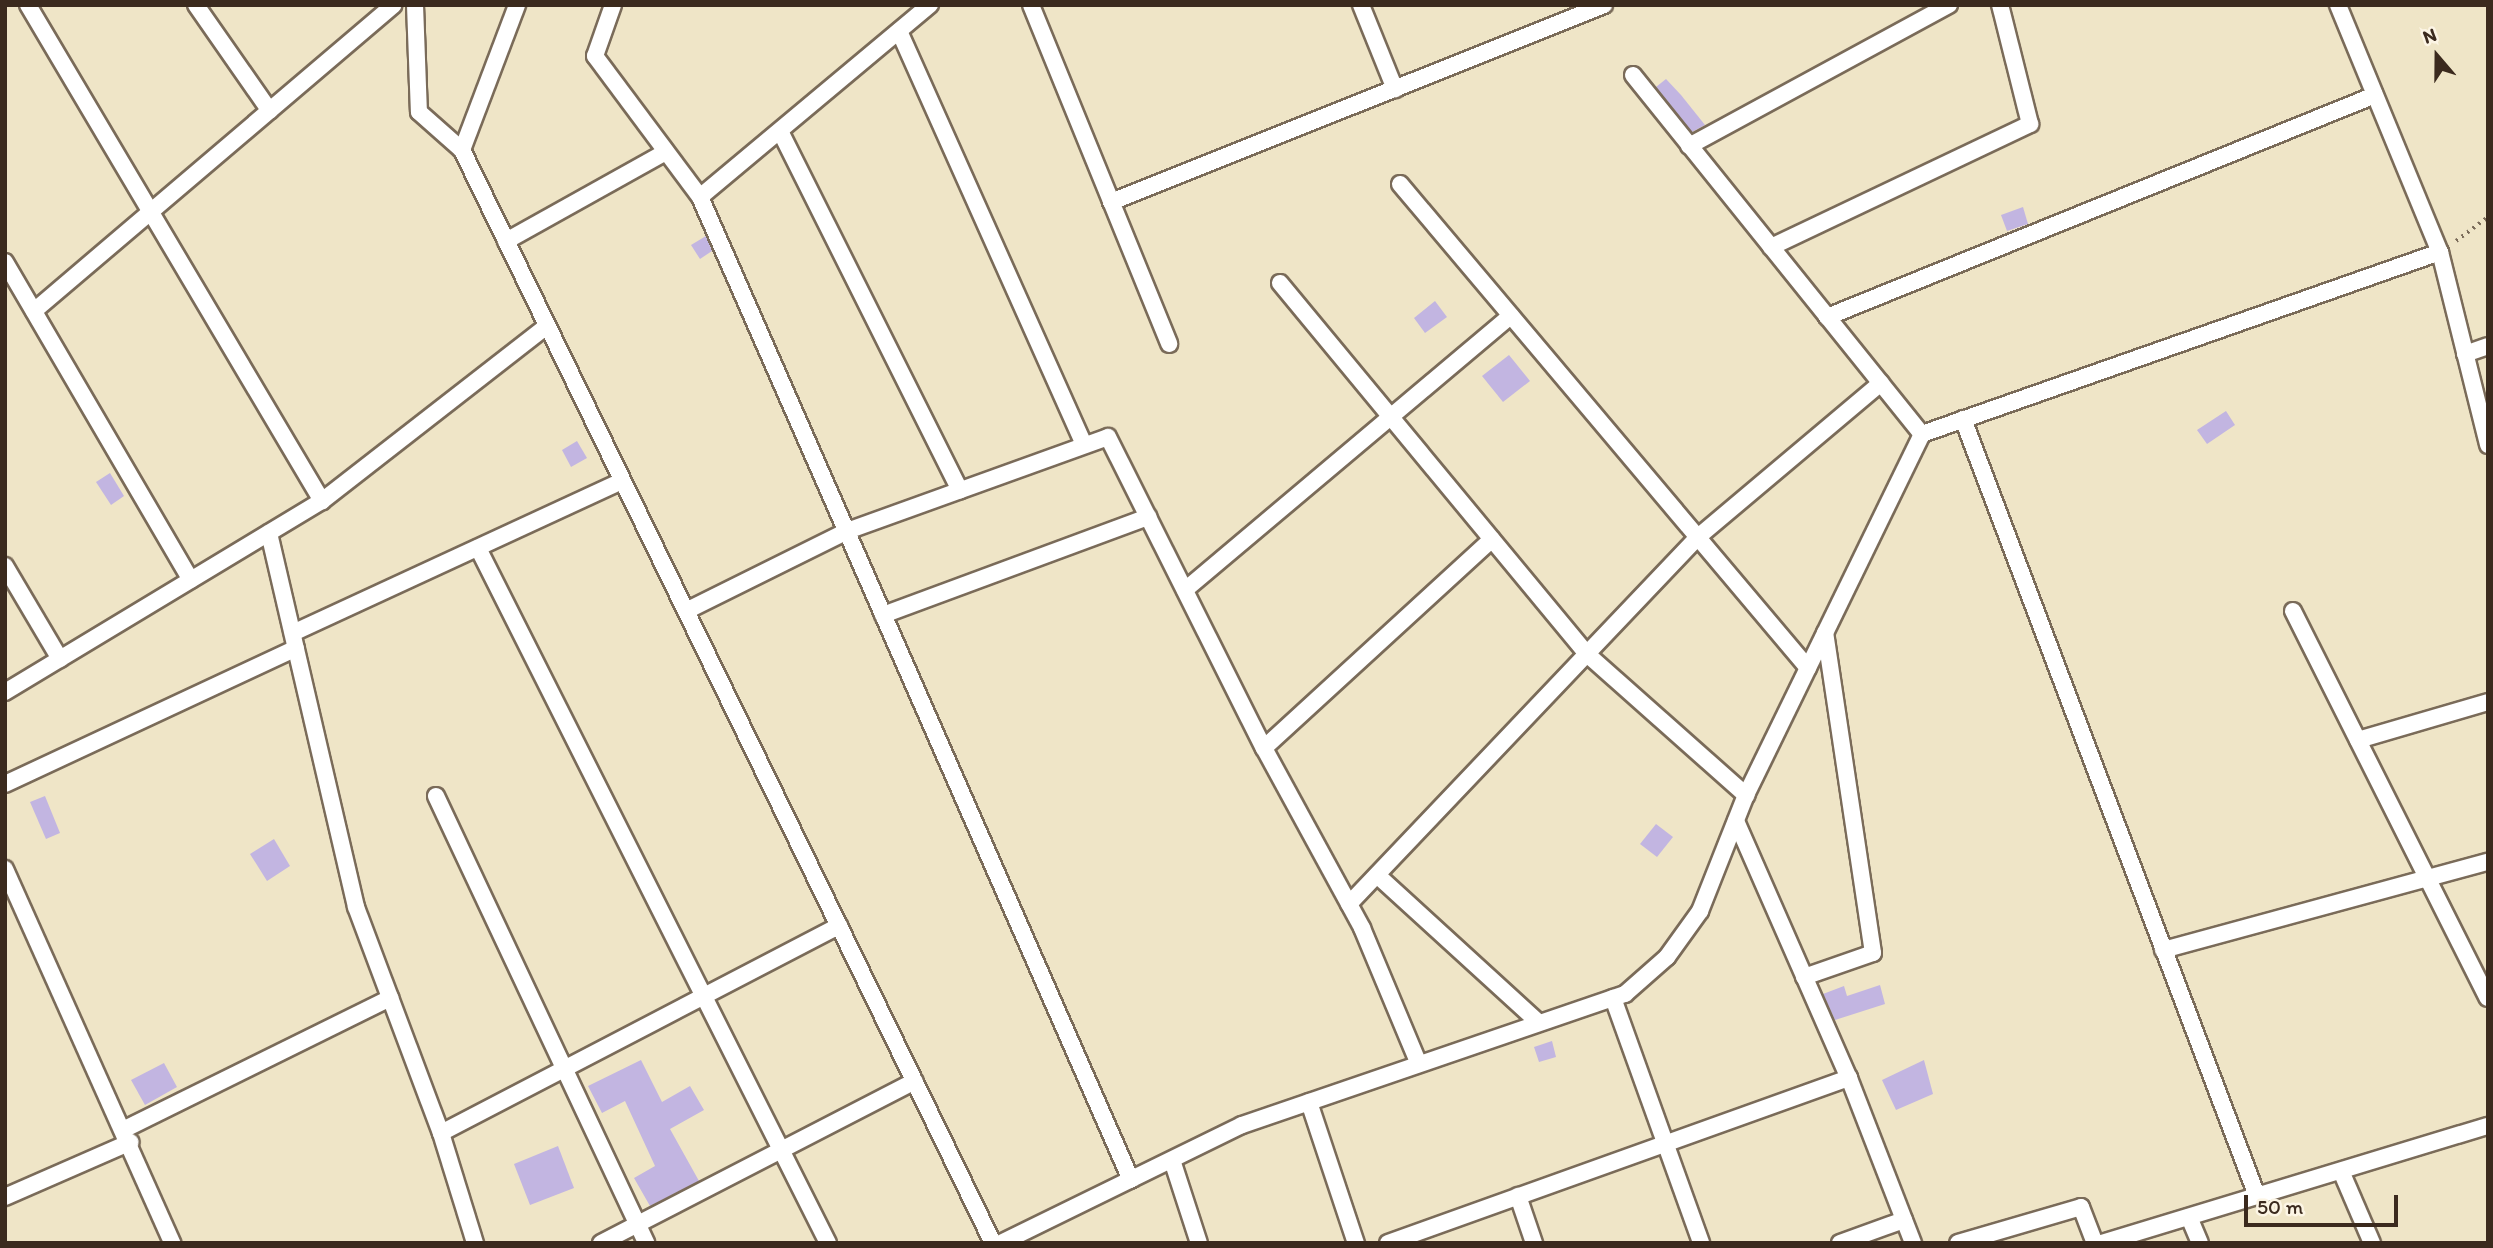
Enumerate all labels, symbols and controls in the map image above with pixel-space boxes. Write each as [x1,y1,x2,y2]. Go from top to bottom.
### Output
north arrow [2402,21,2472,91]
text: N [2420,23,2440,49]
scale bar [2248,1182,2402,1226]
text: 50 m [2257,1194,2303,1219]

